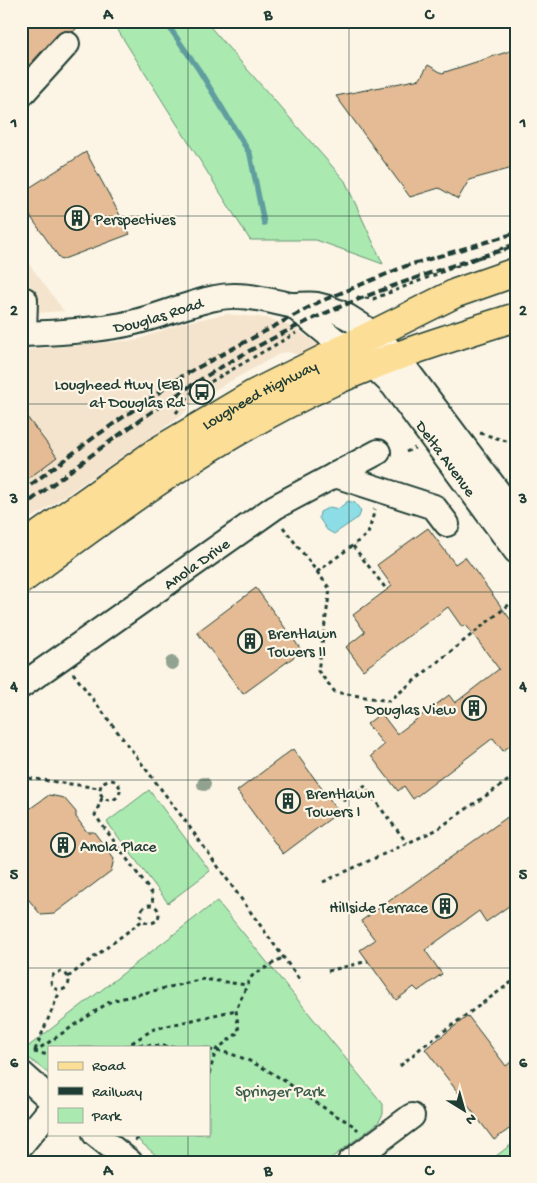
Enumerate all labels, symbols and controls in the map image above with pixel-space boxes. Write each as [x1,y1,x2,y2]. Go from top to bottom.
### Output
text: A [102,7,114,26]
text: B [263,7,273,26]
text: C [424,7,435,26]
text: 1 [10,115,17,134]
text: 1 [519,115,526,134]
building icon: Perspectives [64,205,90,231]
place label: Perspectives [93,212,177,231]
street label: Douglas Road [111,295,207,339]
text: 2 [10,303,18,322]
text: 2 [519,303,527,322]
street label: Lougheed Highway [200,358,321,436]
place label: Lougheed Hwy (EB) at Douglas Rd [55,377,186,414]
bus stop icon: Lougheed Hwy (EB) at Douglas Rd [189,379,215,405]
street label: Delta Avenue [409,417,479,502]
text: 3 [9,491,18,510]
text: 3 [518,491,527,510]
street label: Anola Drive [161,535,235,595]
place label: Brentlawn Towers II [267,626,337,663]
building icon: Brentlawn Towers II [237,628,263,654]
text: 4 [9,679,18,698]
text: 4 [518,679,527,698]
building icon: Douglas View [461,695,487,721]
place label: Douglas View [365,702,457,721]
place label: Brentlawn Towers I [305,786,375,823]
building icon: Brentlawn Towers I [275,788,301,814]
building icon: Anola Place [50,832,76,858]
place label: Anola Place [80,839,157,858]
text: 5 [10,867,19,886]
text: 5 [519,867,528,886]
building icon: Hillside Terrace [432,893,458,919]
place label: Hillside Terrace [329,900,429,919]
legend [48,1046,210,1136]
text: 6 [10,1055,19,1074]
text: 6 [519,1055,528,1074]
text: Road [92,1058,126,1076]
text: Railway [92,1084,143,1102]
park label: Springer Park [235,1084,327,1103]
north arrow [440,1086,490,1136]
text: Park [91,1108,122,1126]
text: N [462,1109,479,1128]
text: A [102,1163,114,1182]
text: B [263,1163,273,1182]
text: C [424,1163,435,1182]

